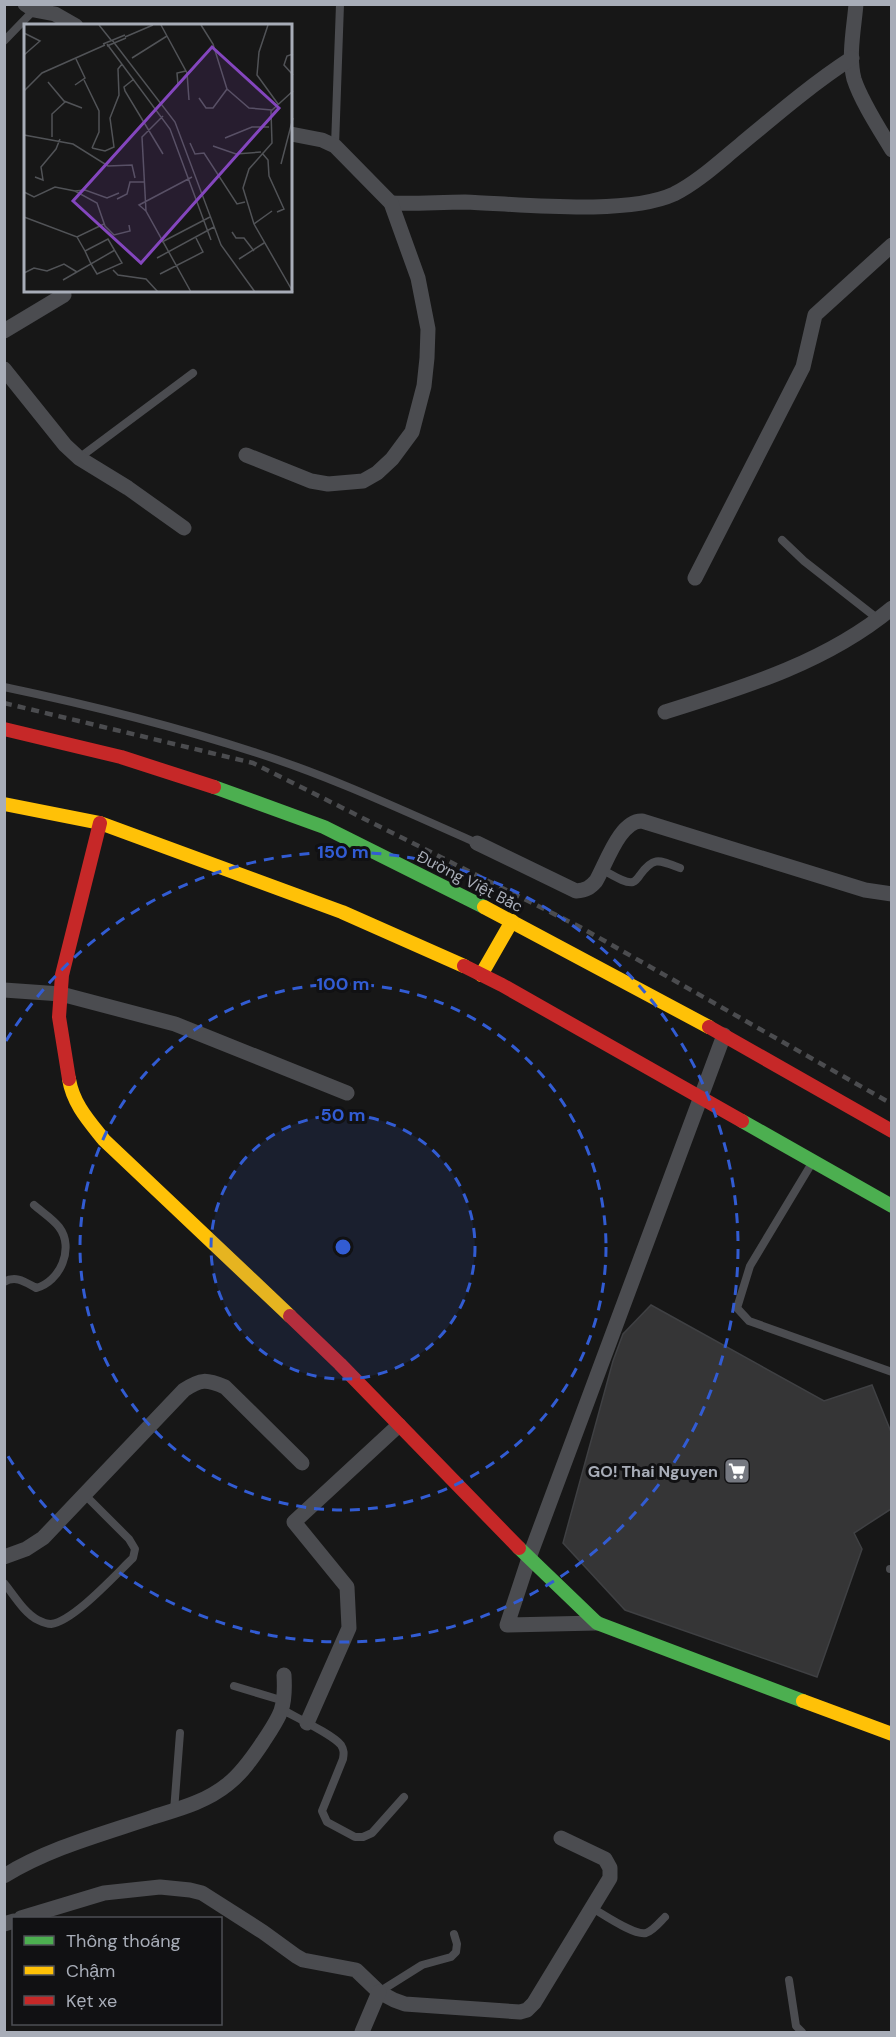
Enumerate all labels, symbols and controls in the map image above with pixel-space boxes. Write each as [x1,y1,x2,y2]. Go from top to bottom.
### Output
inset map [24,24,292,292]
text: 150 m [317,840,369,864]
street label: Đường Việt Bắc [413,846,526,917]
text: 100 m [316,972,370,996]
text: 50 m [320,1103,366,1127]
centre of rings [333,1237,353,1257]
supermarket icon: GO! Thai Nguyen [722,1456,752,1486]
place label: GO! Thai Nguyen [588,1461,718,1482]
legend [12,1917,222,2025]
text: Thông thoáng [66,1929,181,1953]
text: Chậm [66,1959,115,1983]
text: Kẹt xe [66,1989,117,2013]

